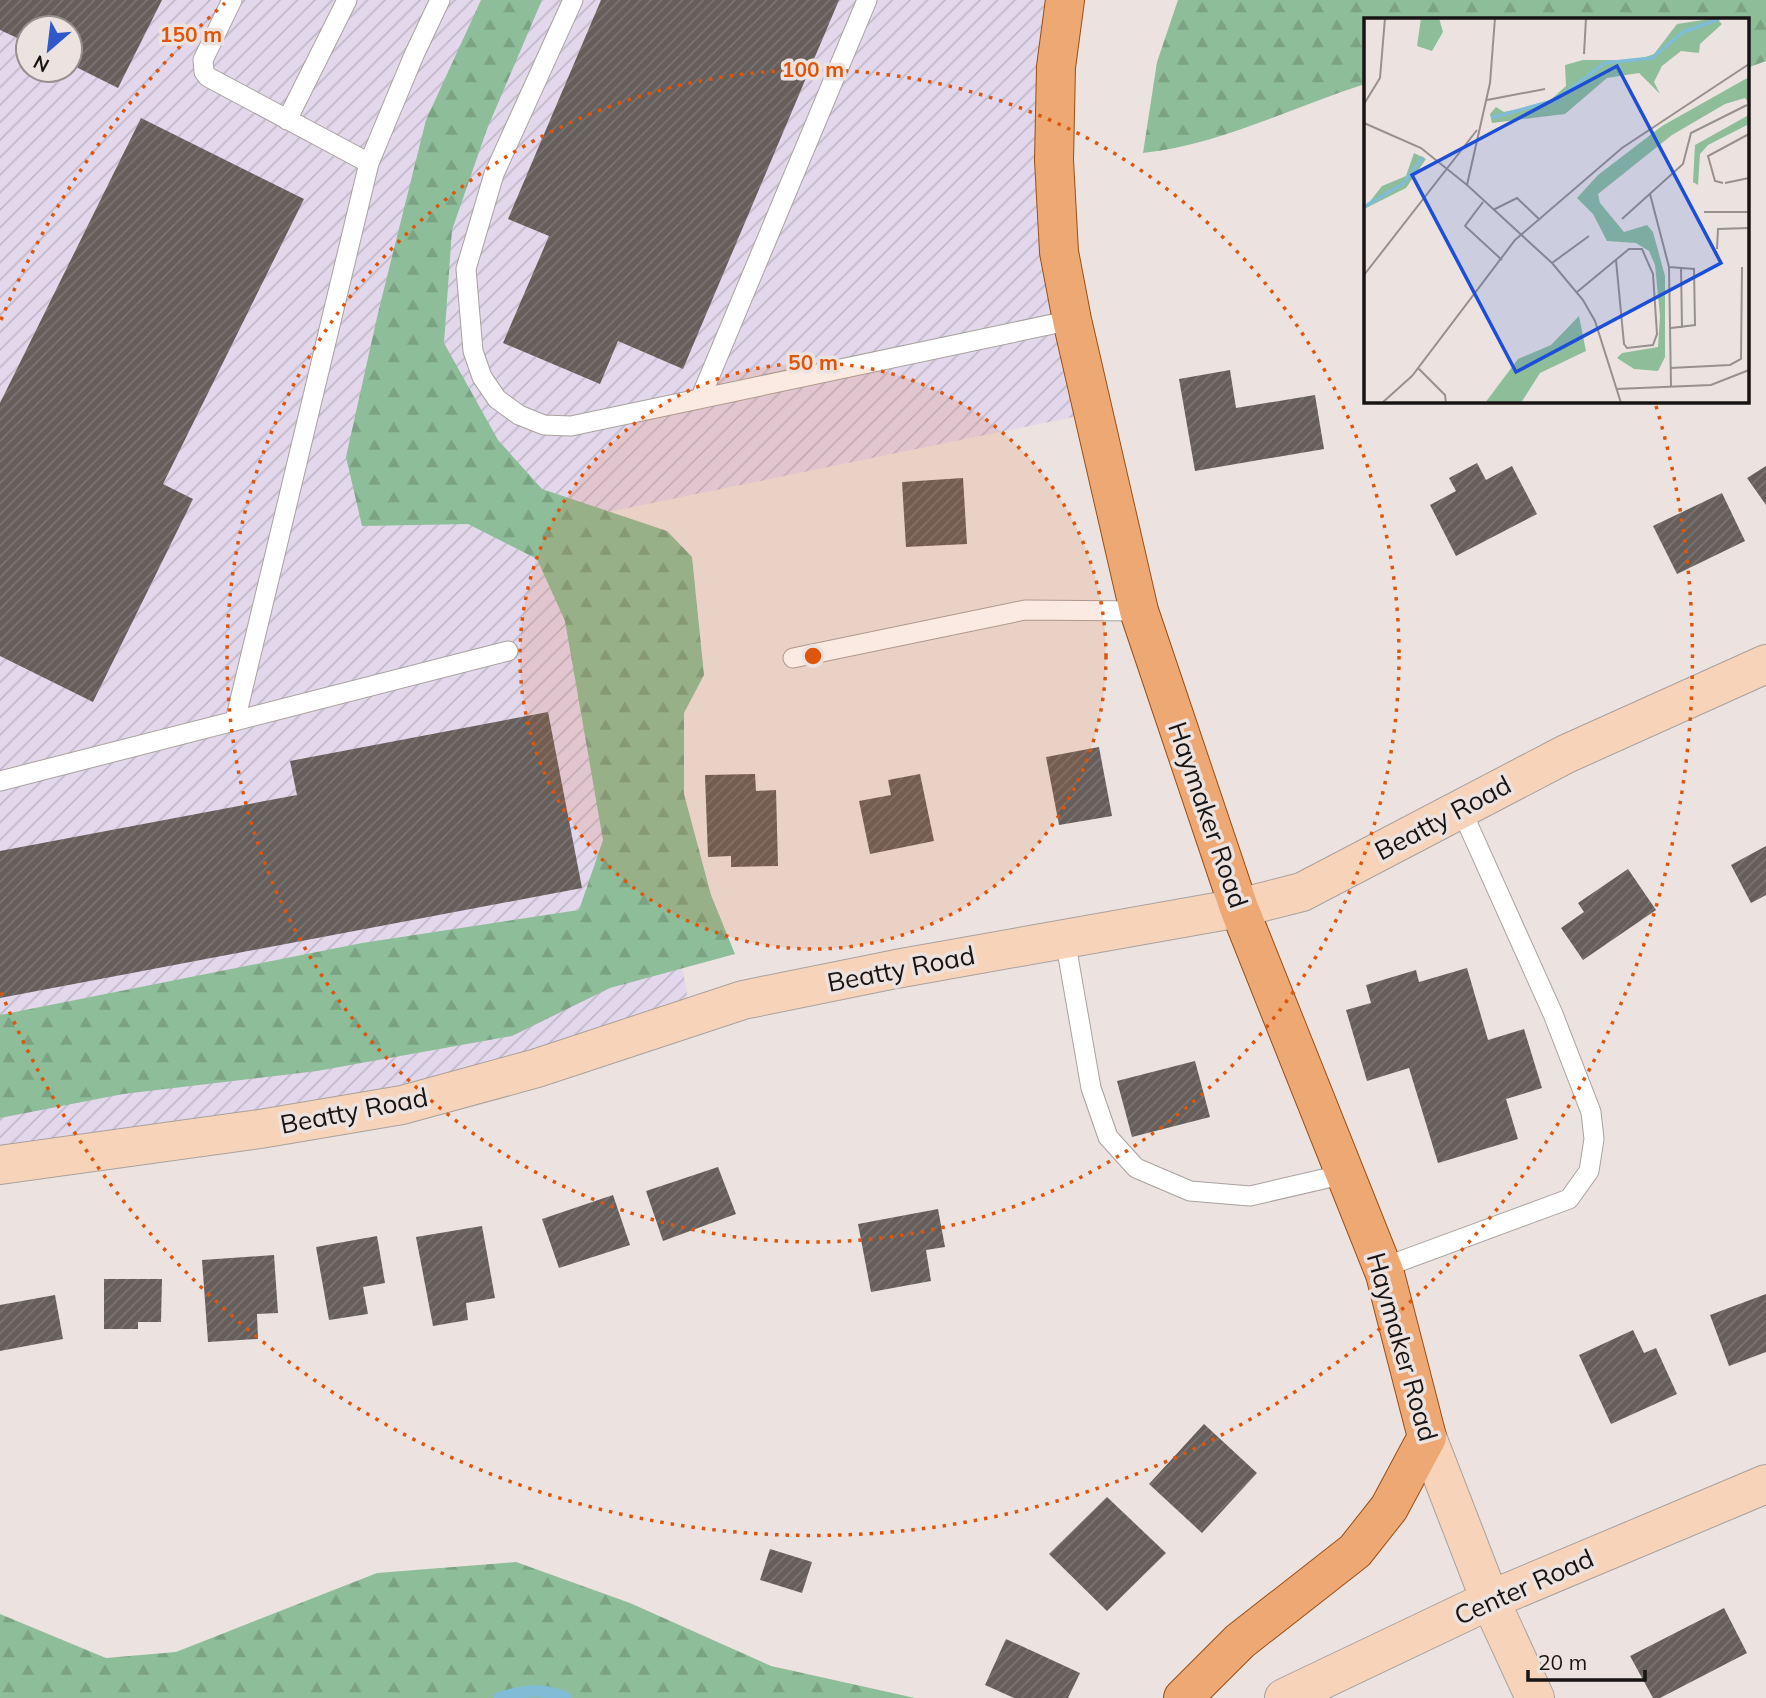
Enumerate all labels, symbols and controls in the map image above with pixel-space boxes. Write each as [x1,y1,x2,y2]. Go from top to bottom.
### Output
north arrow [14,14,84,84]
inset map [1364,18,1748,402]
text: 150 m [160,21,222,47]
text: N [29,50,53,78]
text: 100 m [782,56,844,82]
text: 50 m [788,349,838,375]
centre of rings [801,644,825,668]
street label: Haymaker Road [1161,717,1256,912]
street label: Beatty Road [1369,768,1517,867]
street label: Beatty Road [824,938,978,999]
street label: Beatty Road [277,1080,431,1141]
street label: Haymaker Road [1360,1249,1445,1445]
street label: Center Road [1449,1541,1599,1632]
scale bar [1528,1638,1645,1682]
text: 20 m [1538,1649,1587,1675]

